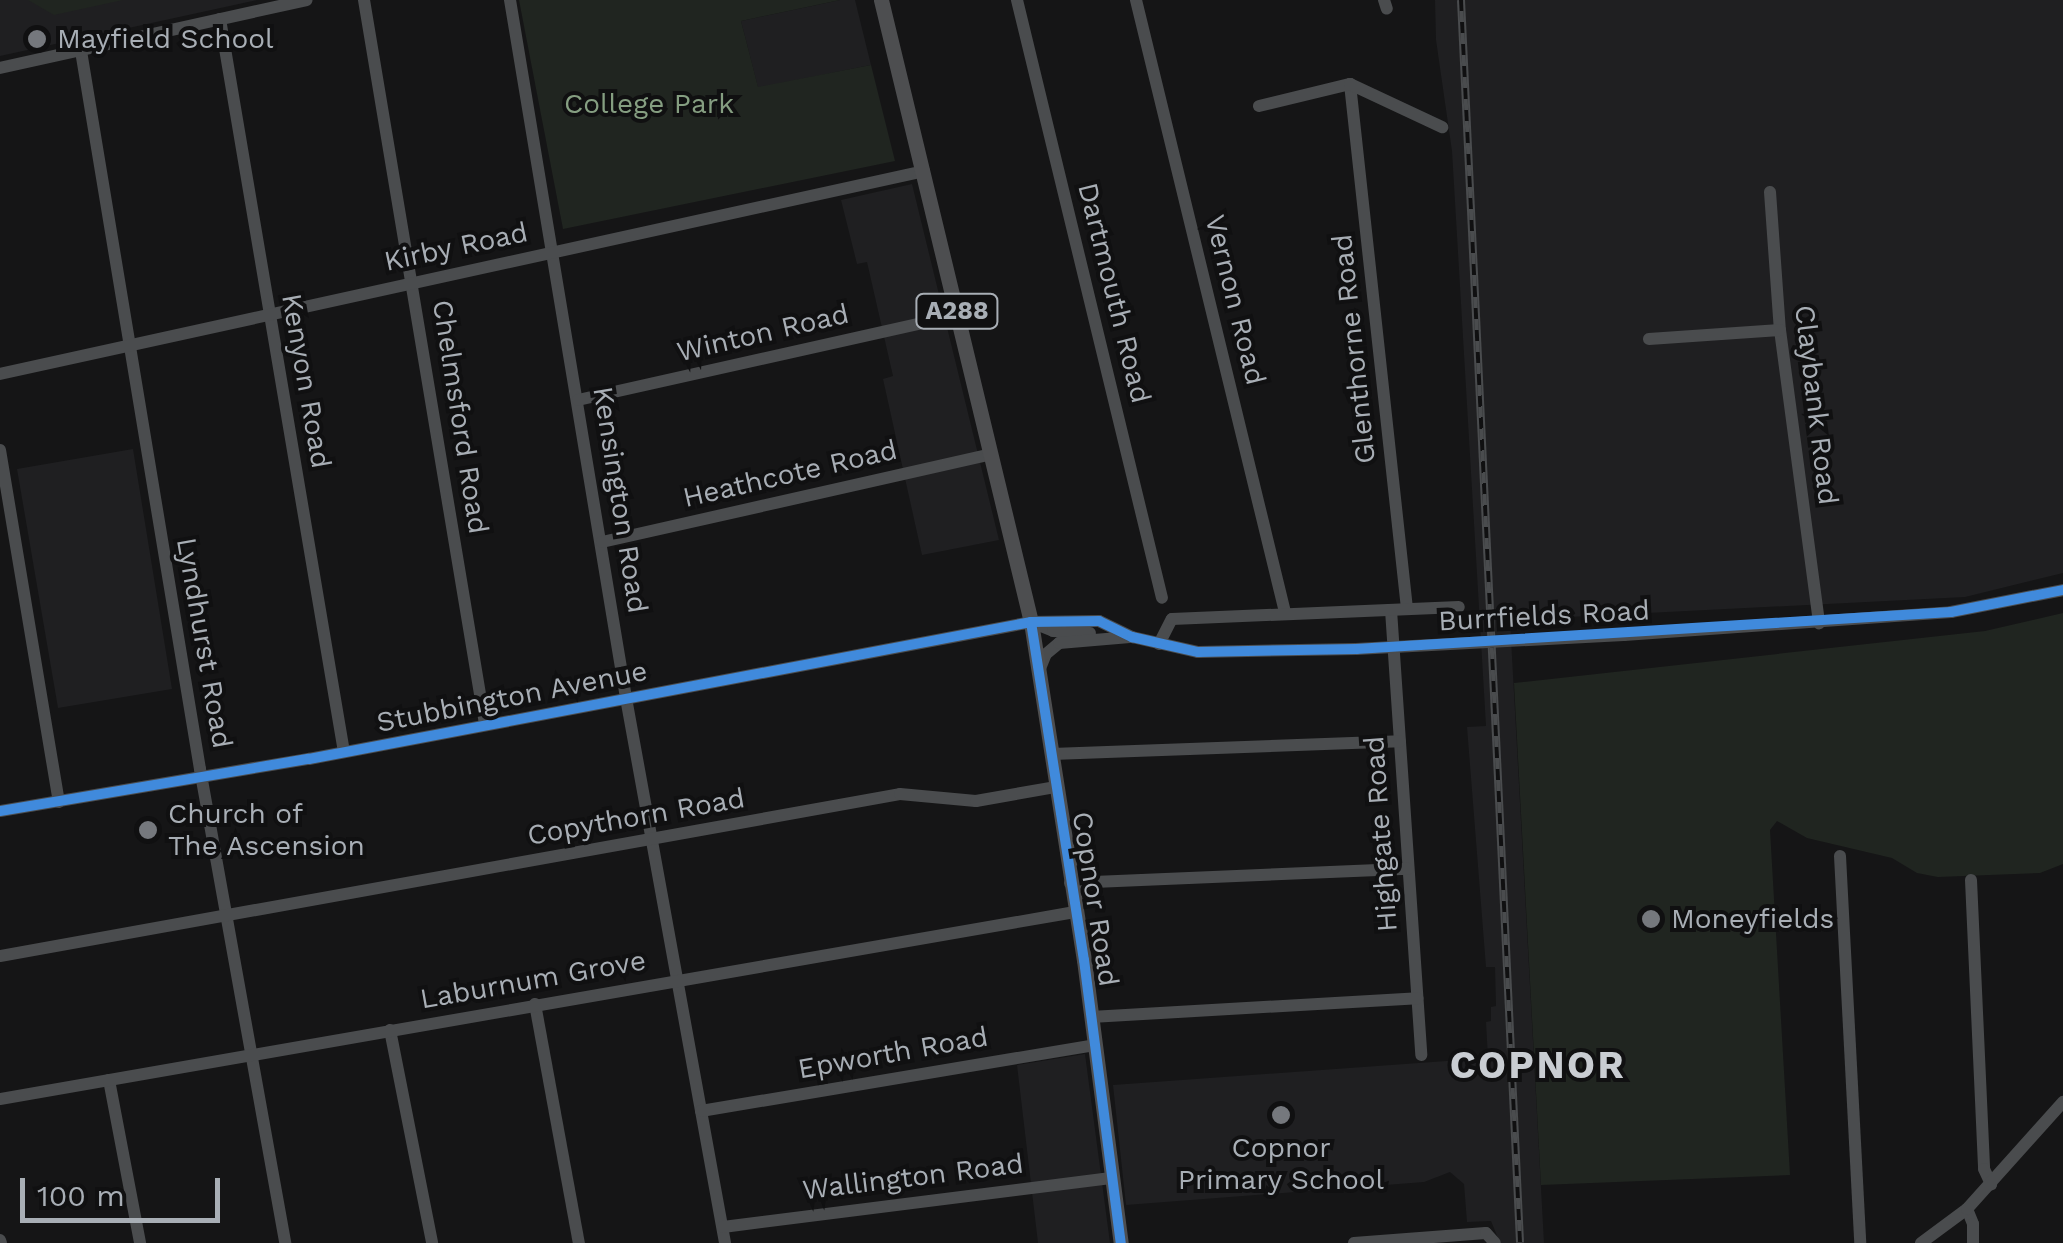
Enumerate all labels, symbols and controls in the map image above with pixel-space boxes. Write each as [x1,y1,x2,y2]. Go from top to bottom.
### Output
place label: Mayfield School [57,22,274,56]
marker: Mayfield School [26,28,48,50]
park label: College Park [564,87,734,121]
street label: Dartmouth Road [1070,179,1158,407]
street label: Vernon Road [1198,212,1272,388]
street label: Kirby Road [381,215,531,279]
street label: Glenthorne Road [1325,232,1383,466]
street label: Kenyon Road [274,291,338,471]
road number: A288 [914,291,1000,331]
street label: Winton Road [674,297,852,369]
street label: Chelmsford Road [425,298,495,536]
street label: Claybank Road [1787,303,1845,507]
street label: Kensington Road [586,384,654,616]
street label: Heathcote Road [680,433,900,515]
street label: Lyndhurst Road [169,535,239,751]
street label: Burrfields Road [1437,594,1651,638]
street label: Stubbington Avenue [373,654,651,740]
street label: Highgate Road [1357,735,1405,933]
street label: Copythorn Road [525,781,747,853]
place label: Church of The Ascension [168,797,366,863]
street label: Copnor Road [1065,809,1125,989]
marker: Church of The Ascension [137,819,159,841]
place label: Moneyfields [1671,902,1834,936]
marker: Moneyfields [1640,908,1662,930]
street label: Laburnum Grove [418,944,648,1016]
street label: Epworth Road [795,1020,991,1086]
district label: COPNOR [1450,1043,1626,1089]
marker: Copnor Primary School [1270,1104,1292,1126]
place label: Copnor Primary School [1177,1131,1385,1197]
street label: Wallington Road [801,1147,1025,1207]
scale bar [25,1158,225,1220]
text: 100 m [37,1178,125,1213]

